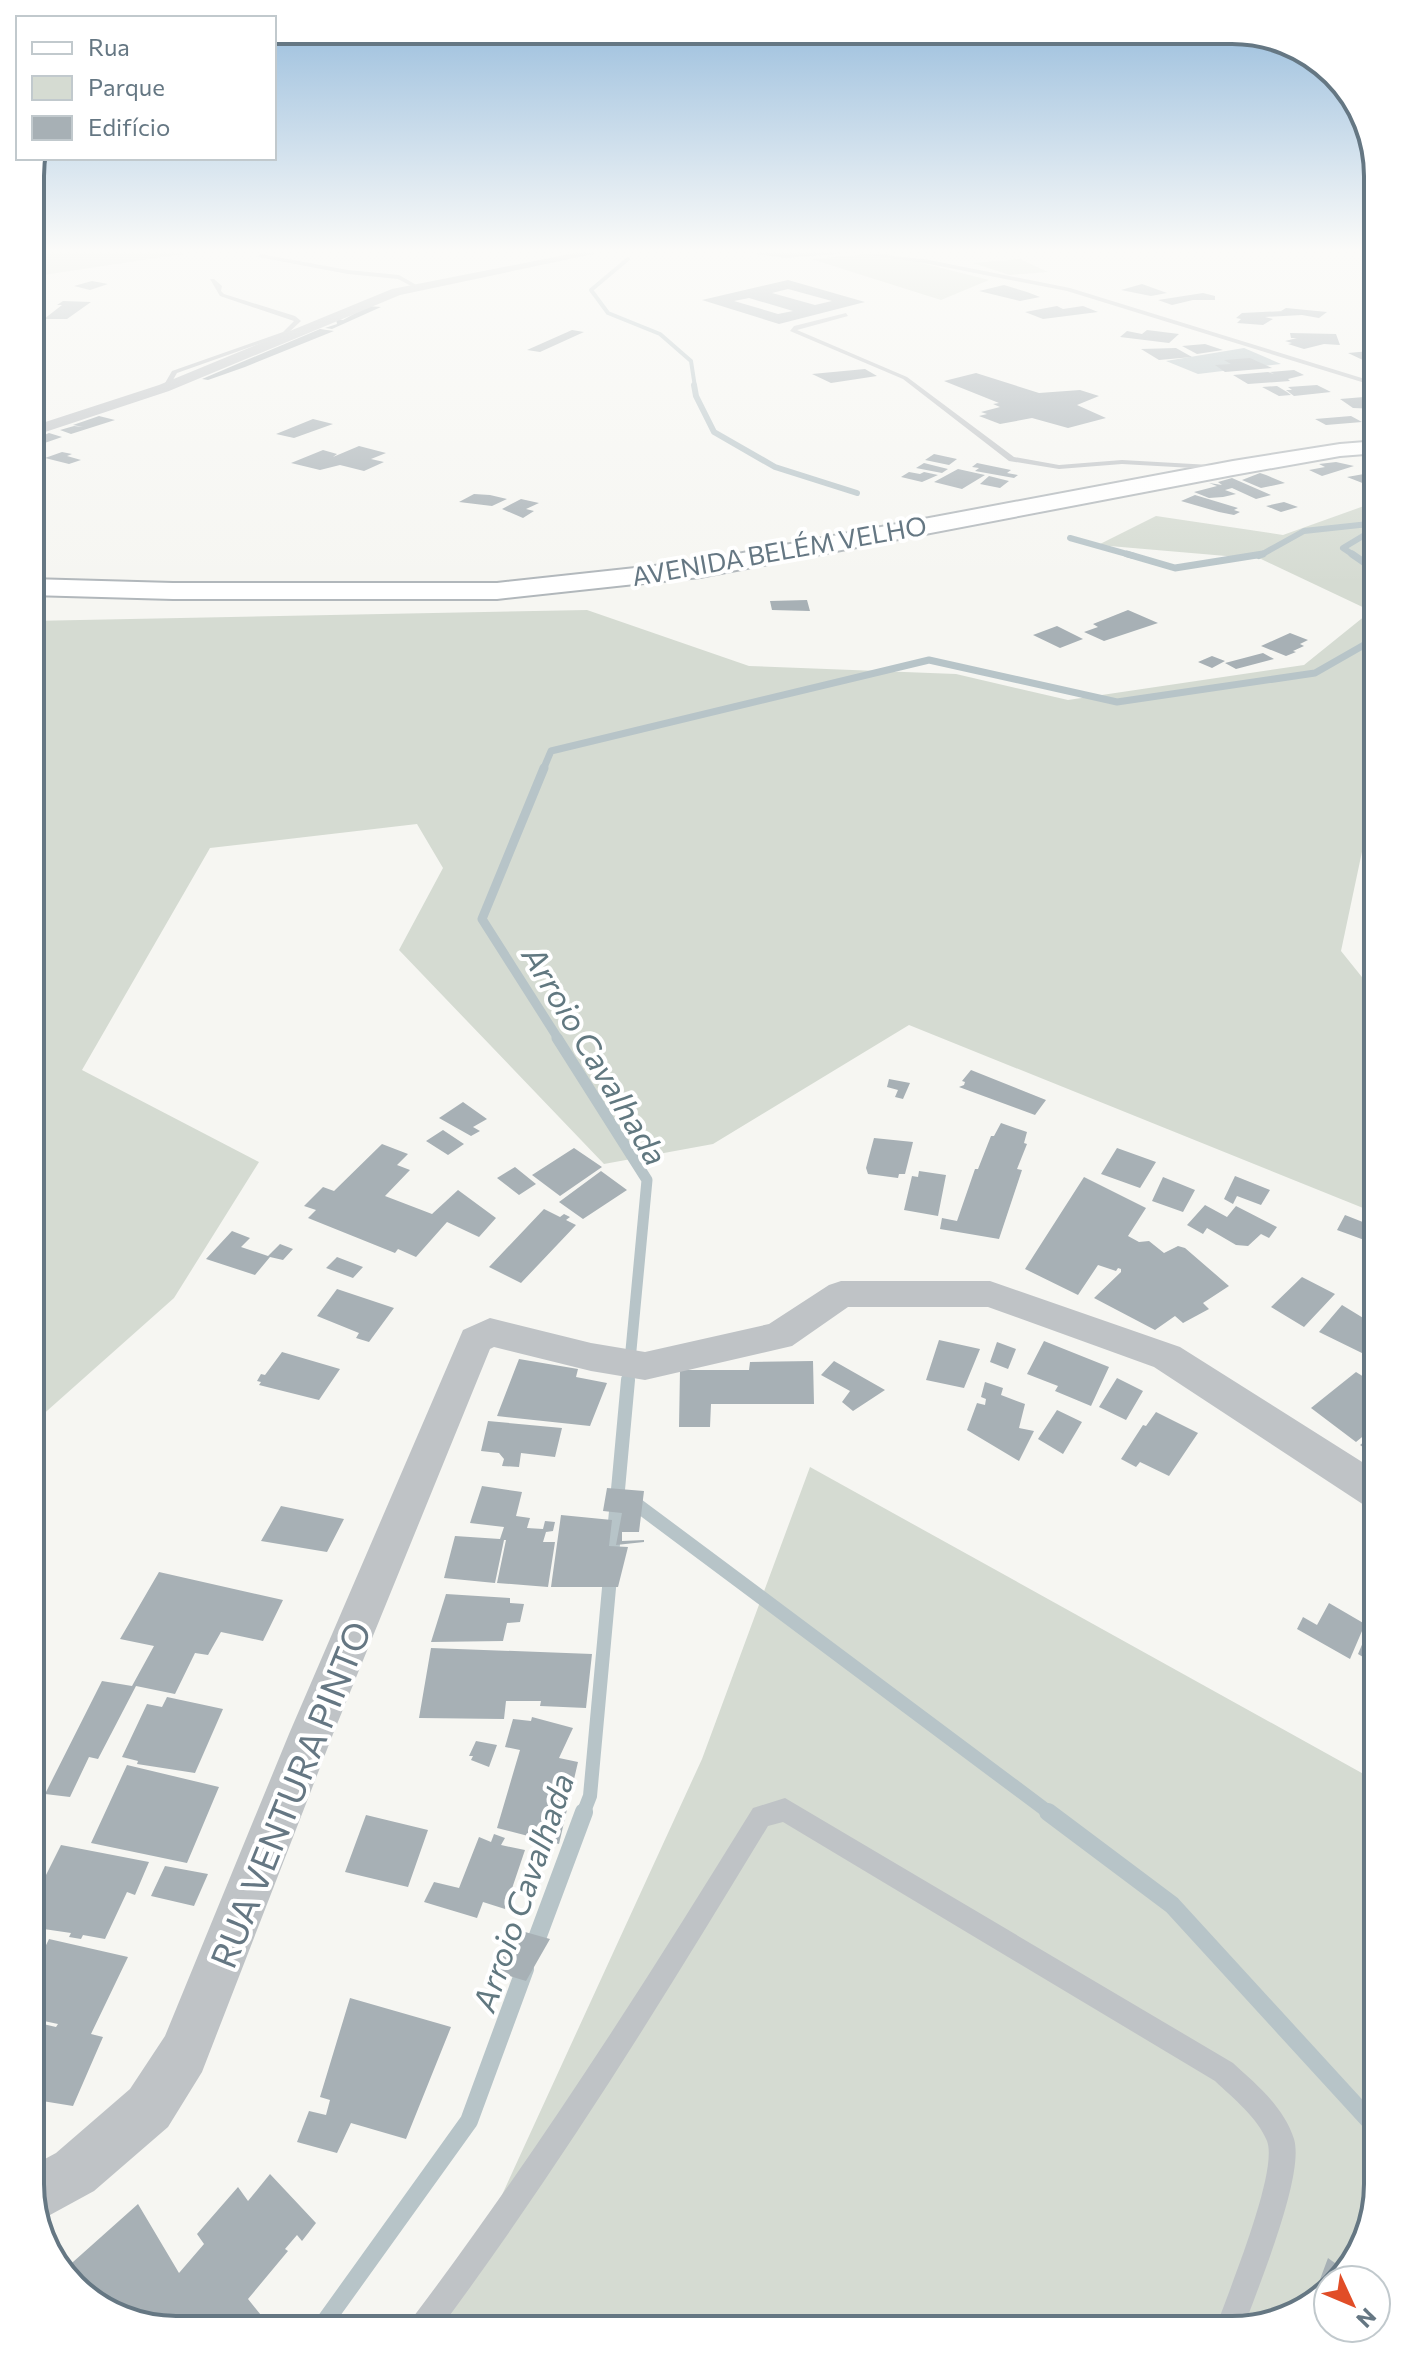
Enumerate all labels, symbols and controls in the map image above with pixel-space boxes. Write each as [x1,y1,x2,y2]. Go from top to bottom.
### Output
legend [16,16,276,160]
text: Rua [88,32,130,61]
text: Parque [88,72,165,101]
text: Edifício [88,112,170,141]
street label: AVENIDA BELÉM VELHO [629,509,929,591]
water label: Arroio Cavalhada [514,937,677,1172]
street label: RUA VENTURA PINTO [199,1614,379,1974]
water label: Arroio Cavalhada [462,1768,581,2017]
north arrow [1312,2264,1392,2344]
text: N [1351,2303,1382,2334]

